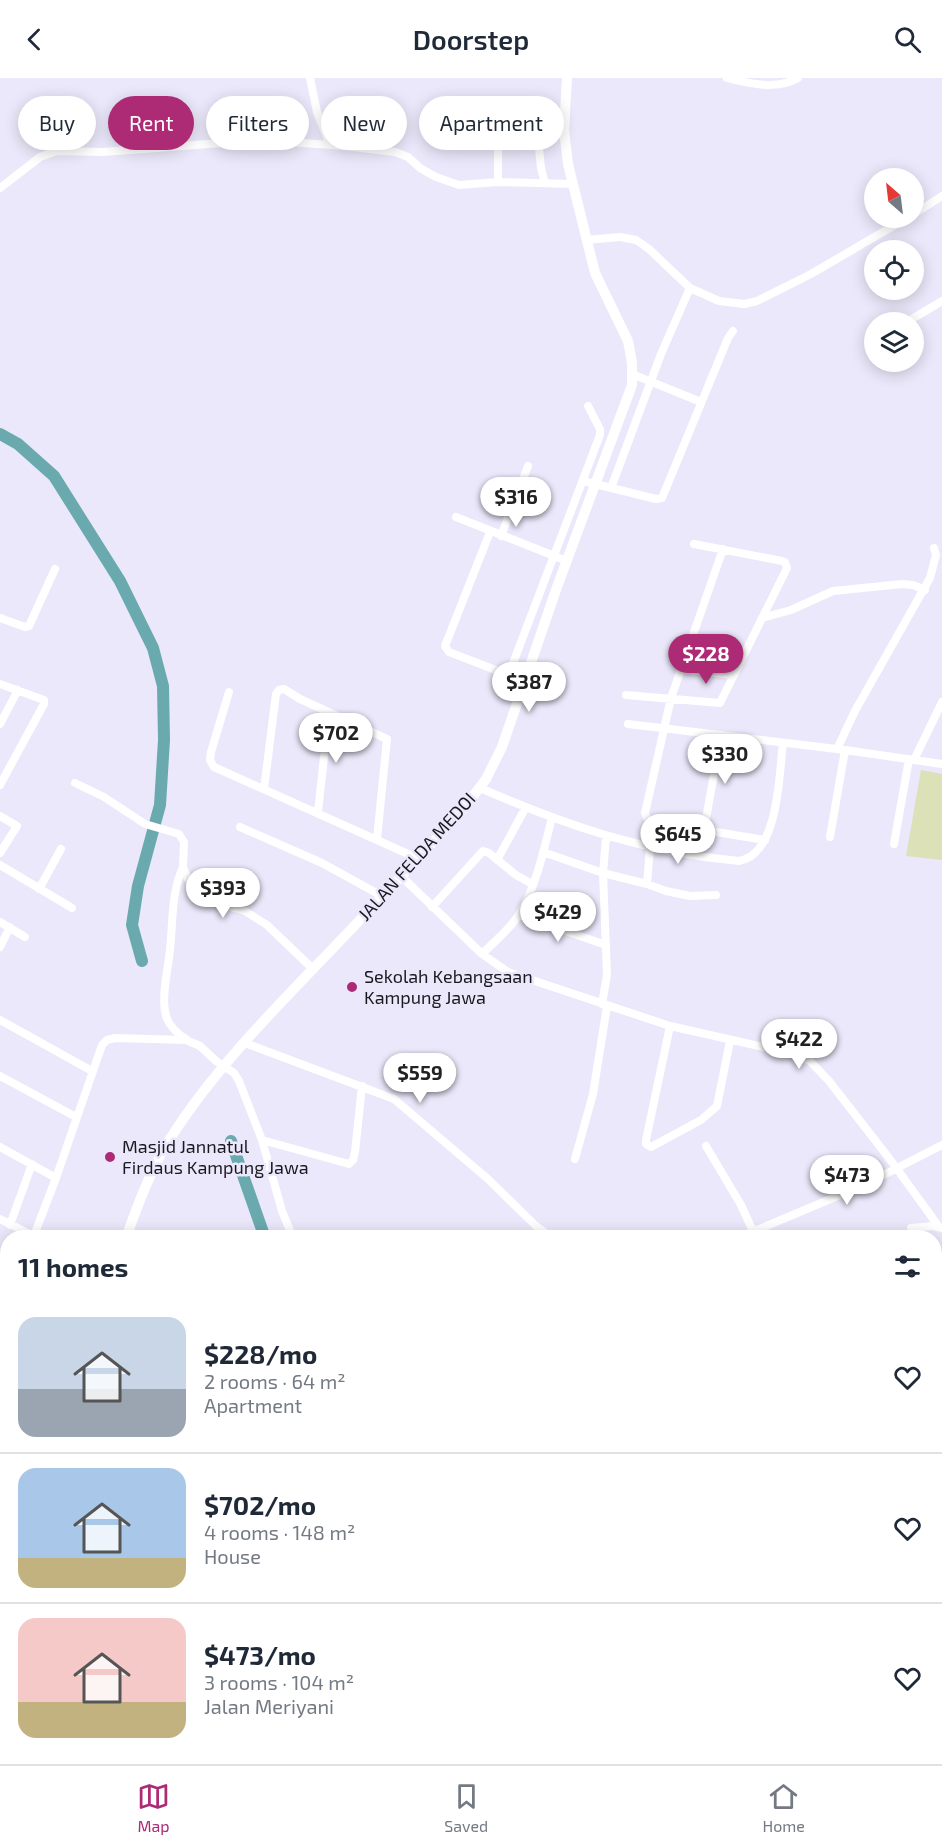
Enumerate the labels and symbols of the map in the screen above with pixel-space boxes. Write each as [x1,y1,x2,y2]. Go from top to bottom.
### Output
north arrow [864,168,924,228]
pin: $316 [480,477,552,528]
pin: $228 [670,634,742,685]
pin: $387 [493,662,565,713]
pin: $702 [300,713,372,764]
pin: $330 [689,734,761,785]
street label: JALAN FELDA MEDOI [353,788,480,925]
pin: $645 [642,814,714,865]
pin: $393 [187,868,259,919]
pin: $429 [522,892,594,943]
place label: Sekolah Kebangsaan Kampung Jawa [364,965,533,1008]
marker: Sekolah Kebangsaan Kampung Jawa [345,980,359,994]
pin: $422 [763,1019,835,1070]
pin: $559 [384,1053,456,1104]
place label: Masjid Jannatul Firdaus Kampung Jawa [122,1135,309,1178]
marker: Masjid Jannatul Firdaus Kampung Jawa [103,1150,117,1164]
pin: $473 [811,1155,883,1206]

